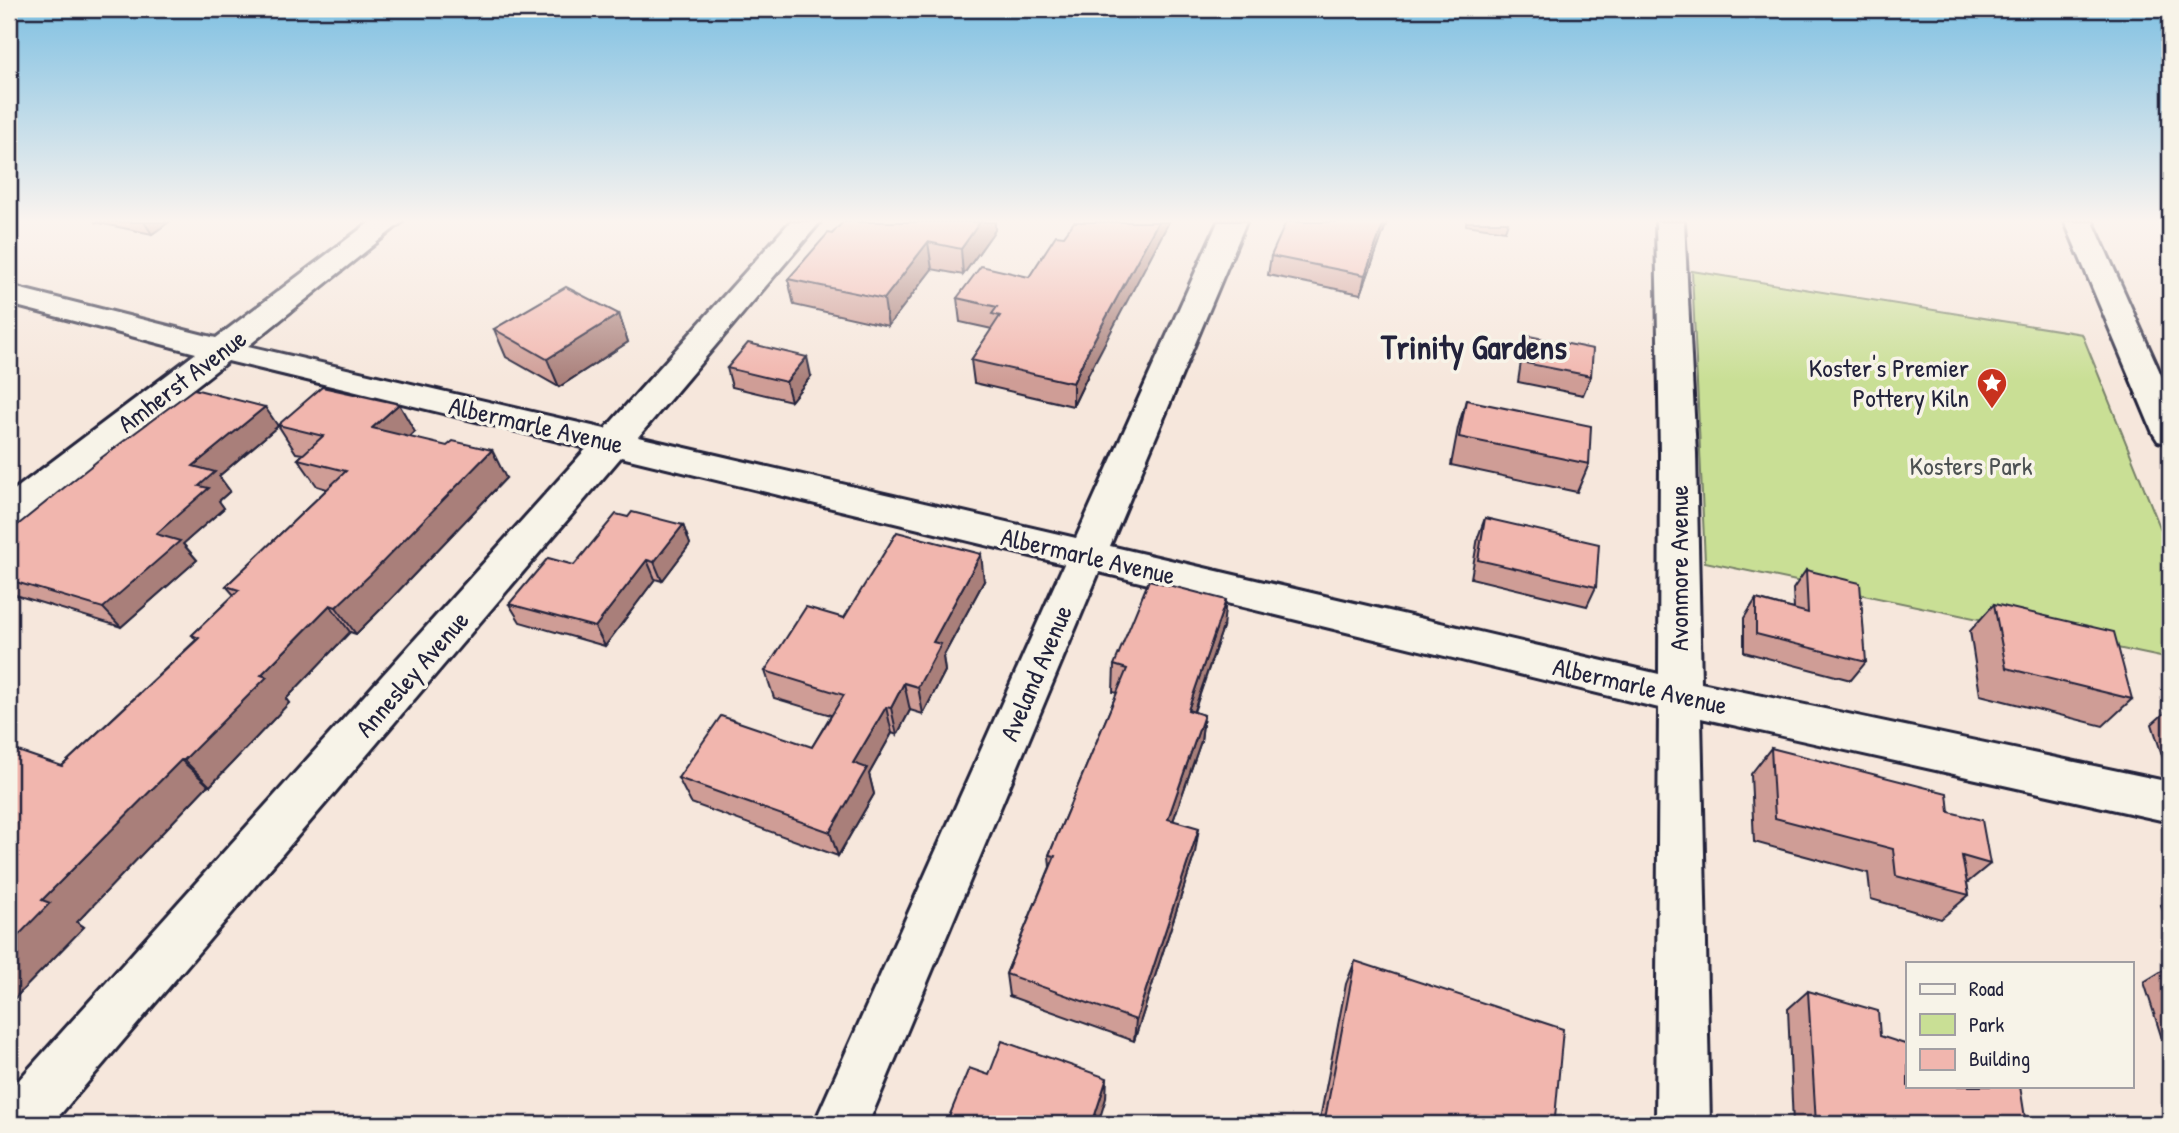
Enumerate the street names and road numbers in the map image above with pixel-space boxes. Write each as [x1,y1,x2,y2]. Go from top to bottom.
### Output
street label: Amherst Avenue [110,321,253,440]
street label: Albermarle Avenue [446,387,627,462]
street label: Avonmore Avenue [1661,485,1696,651]
street label: Albermarle Avenue [998,518,1179,593]
street label: Aveland Avenue [991,600,1080,746]
street label: Annesley Avenue [347,603,476,744]
street label: Albermarle Avenue [1550,648,1731,723]

